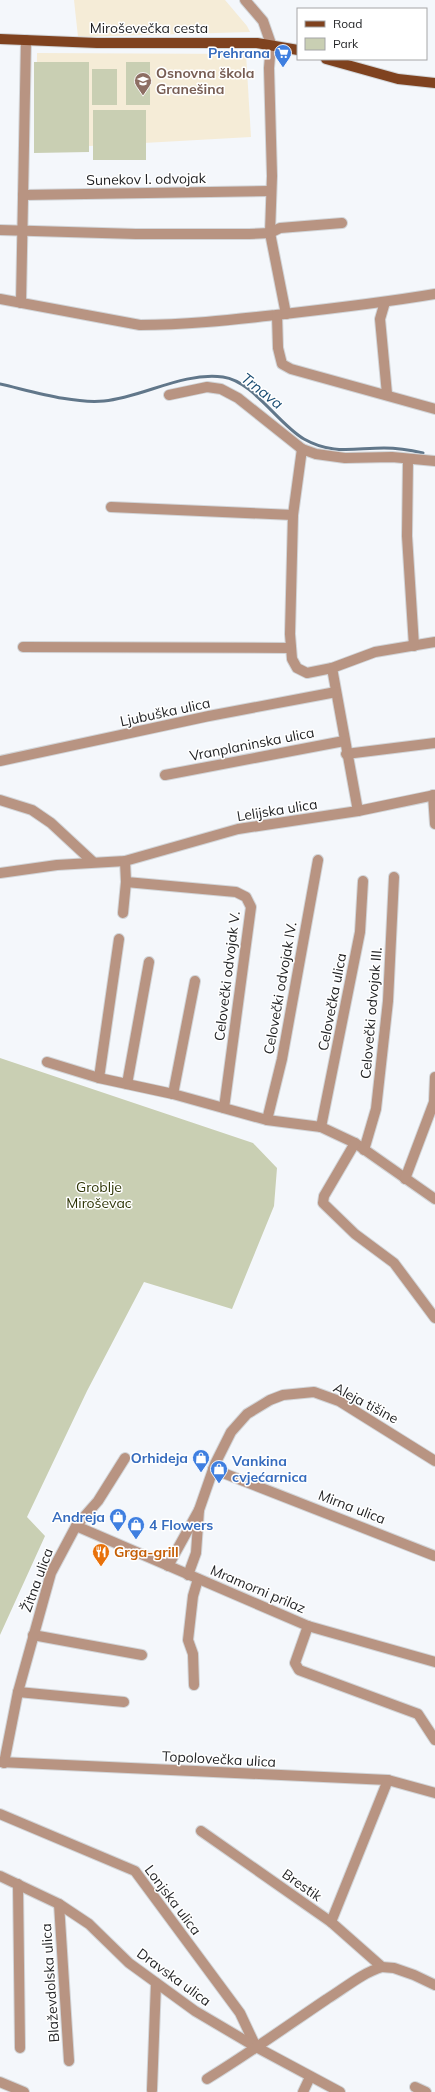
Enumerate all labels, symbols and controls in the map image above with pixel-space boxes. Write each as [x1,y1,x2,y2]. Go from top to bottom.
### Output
legend [297,8,427,60]
text: Road [333,16,362,31]
street label: Miroševečka cesta [90,19,208,37]
text: Park [333,36,359,51]
supermarket icon: Prehrana [273,43,293,68]
place label: Prehrana [208,44,270,62]
place label: Osnovna škola Granešina [156,64,254,98]
school or university icon: Osnovna škola Granešina [133,71,153,96]
street label: Sunekov I. odvojak [86,169,207,189]
water label: Trnava [238,368,287,413]
street label: Ljubuška ulica [118,694,212,730]
street label: Vranplaninska ulica [188,723,316,765]
street label: Lelijska ulica [235,795,319,825]
street label: Celovečki odvojak V. [210,910,244,1042]
street label: Celovečki odvojak IV. [259,920,301,1056]
street label: Celovečki odvojak III. [356,946,386,1080]
street label: Celovečka ulica [314,952,350,1052]
park label: Groblje Miroševac [66,1178,132,1212]
street label: Aleja tišine [330,1378,402,1428]
shop icon: Orhideja [191,1448,211,1473]
place label: Orhideja [131,1449,188,1467]
place label: Vankina cvjećarnica [231,1452,307,1486]
shop icon: Vankina cvjećarnica [209,1459,229,1484]
street label: Mirna ulica [316,1486,388,1528]
shop icon: Andreja [108,1507,128,1532]
place label: Andreja [52,1508,105,1526]
shop icon: 4 Flowers [126,1515,146,1540]
place label: 4 Flowers [149,1516,213,1534]
restaurant icon: Grga-grill [91,1542,111,1567]
place label: Grga-grill [114,1543,179,1561]
street label: Žitna ulica [17,1546,57,1614]
street label: Mramorni prilaz [208,1561,308,1617]
street label: Topolovečka ulica [162,1747,276,1771]
street label: Lonjska ulica [141,1861,205,1939]
street label: Brestik [279,1865,326,1906]
street label: Blaževdolska ulica [37,1923,63,2043]
street label: Dravska ulica [133,1944,215,2010]

